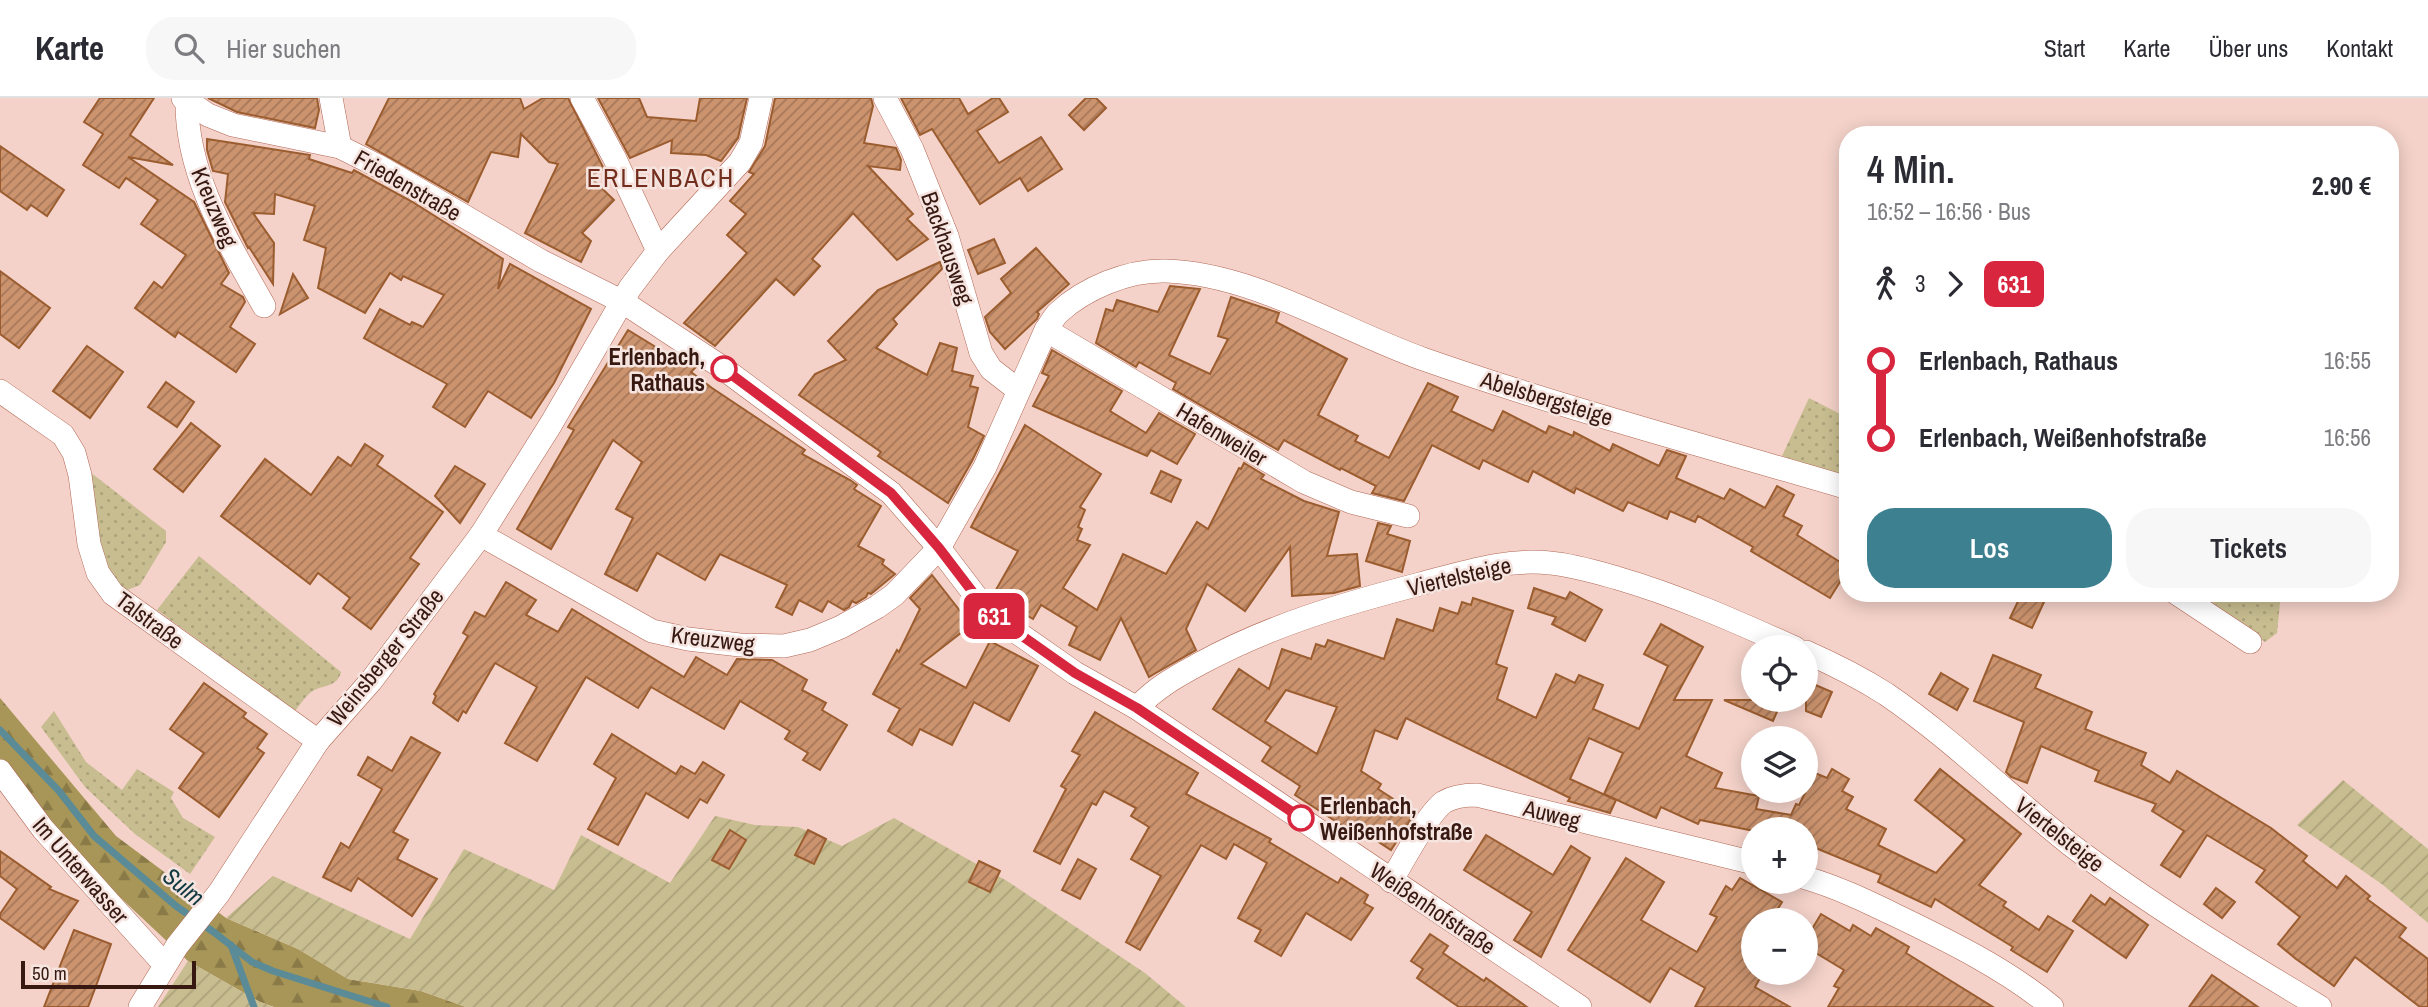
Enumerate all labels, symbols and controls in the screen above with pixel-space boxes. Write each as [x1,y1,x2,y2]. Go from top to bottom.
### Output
search box [146,17,636,80]
text: Karte [35,26,104,70]
icon: search [170,29,208,67]
text: Hier suchen [226,31,341,66]
text: Start [2044,32,2085,64]
text: Karte [2123,32,2170,64]
text: Über uns [2208,32,2288,64]
text: Kontakt [2326,32,2393,64]
street label: Friedenstraße [349,142,467,228]
text: 4 Min. [1867,144,1955,195]
district label: ERLENBACH [587,160,735,195]
street label: Kreuzweg [184,162,246,252]
text: 2.90 € [2312,168,2371,203]
street label: Backhausweg [914,187,982,309]
text: 16:52 – 16:56 · Bus [1867,196,2031,227]
icon: walk [1867,265,1905,303]
icon: forward [1936,265,1974,303]
text: 3 [1915,268,1926,299]
text: 631 [1998,268,2030,300]
place label: Erlenbach, Rathaus [609,341,705,398]
text: Erlenbach, Rathaus [1919,343,2118,378]
text: 16:55 [2324,345,2371,376]
marker: Erlenbach, Rathaus [711,356,737,382]
street label: Abelsbergsteige [1476,363,1617,433]
street label: Hafenweiler [1171,395,1274,474]
text: Erlenbach, Weißenhofstraße [1919,420,2207,455]
text: 16:56 [2324,422,2371,453]
button: Los [1867,508,2112,588]
button: Tickets [2126,508,2371,588]
street label: Viertelsteige [1404,549,1514,603]
street label: Weinsberger Straße [320,581,450,733]
street label: Talstraße [110,584,190,656]
line badge: 631 [954,593,1034,639]
text: 631 [978,600,1010,632]
street label: Kreuzweg [669,619,757,660]
map controls [1741,635,1818,985]
button: locate [1741,635,1818,712]
button: layers [1741,726,1818,803]
street label: Viertelsteige [2009,789,2111,879]
place label: Erlenbach, Weißenhofstraße [1320,790,1473,847]
street label: Auweg [1519,792,1584,836]
marker: Erlenbach, Weißenhofstraße [1288,805,1314,831]
street label: Im Unterwasser [26,810,136,931]
button: + [1741,817,1818,894]
street label: Weißenhofstraße [1364,854,1502,962]
water label: Sulm [157,859,211,913]
button: − [1741,908,1818,985]
scale bar [21,958,196,990]
text: 50 m [32,960,67,986]

